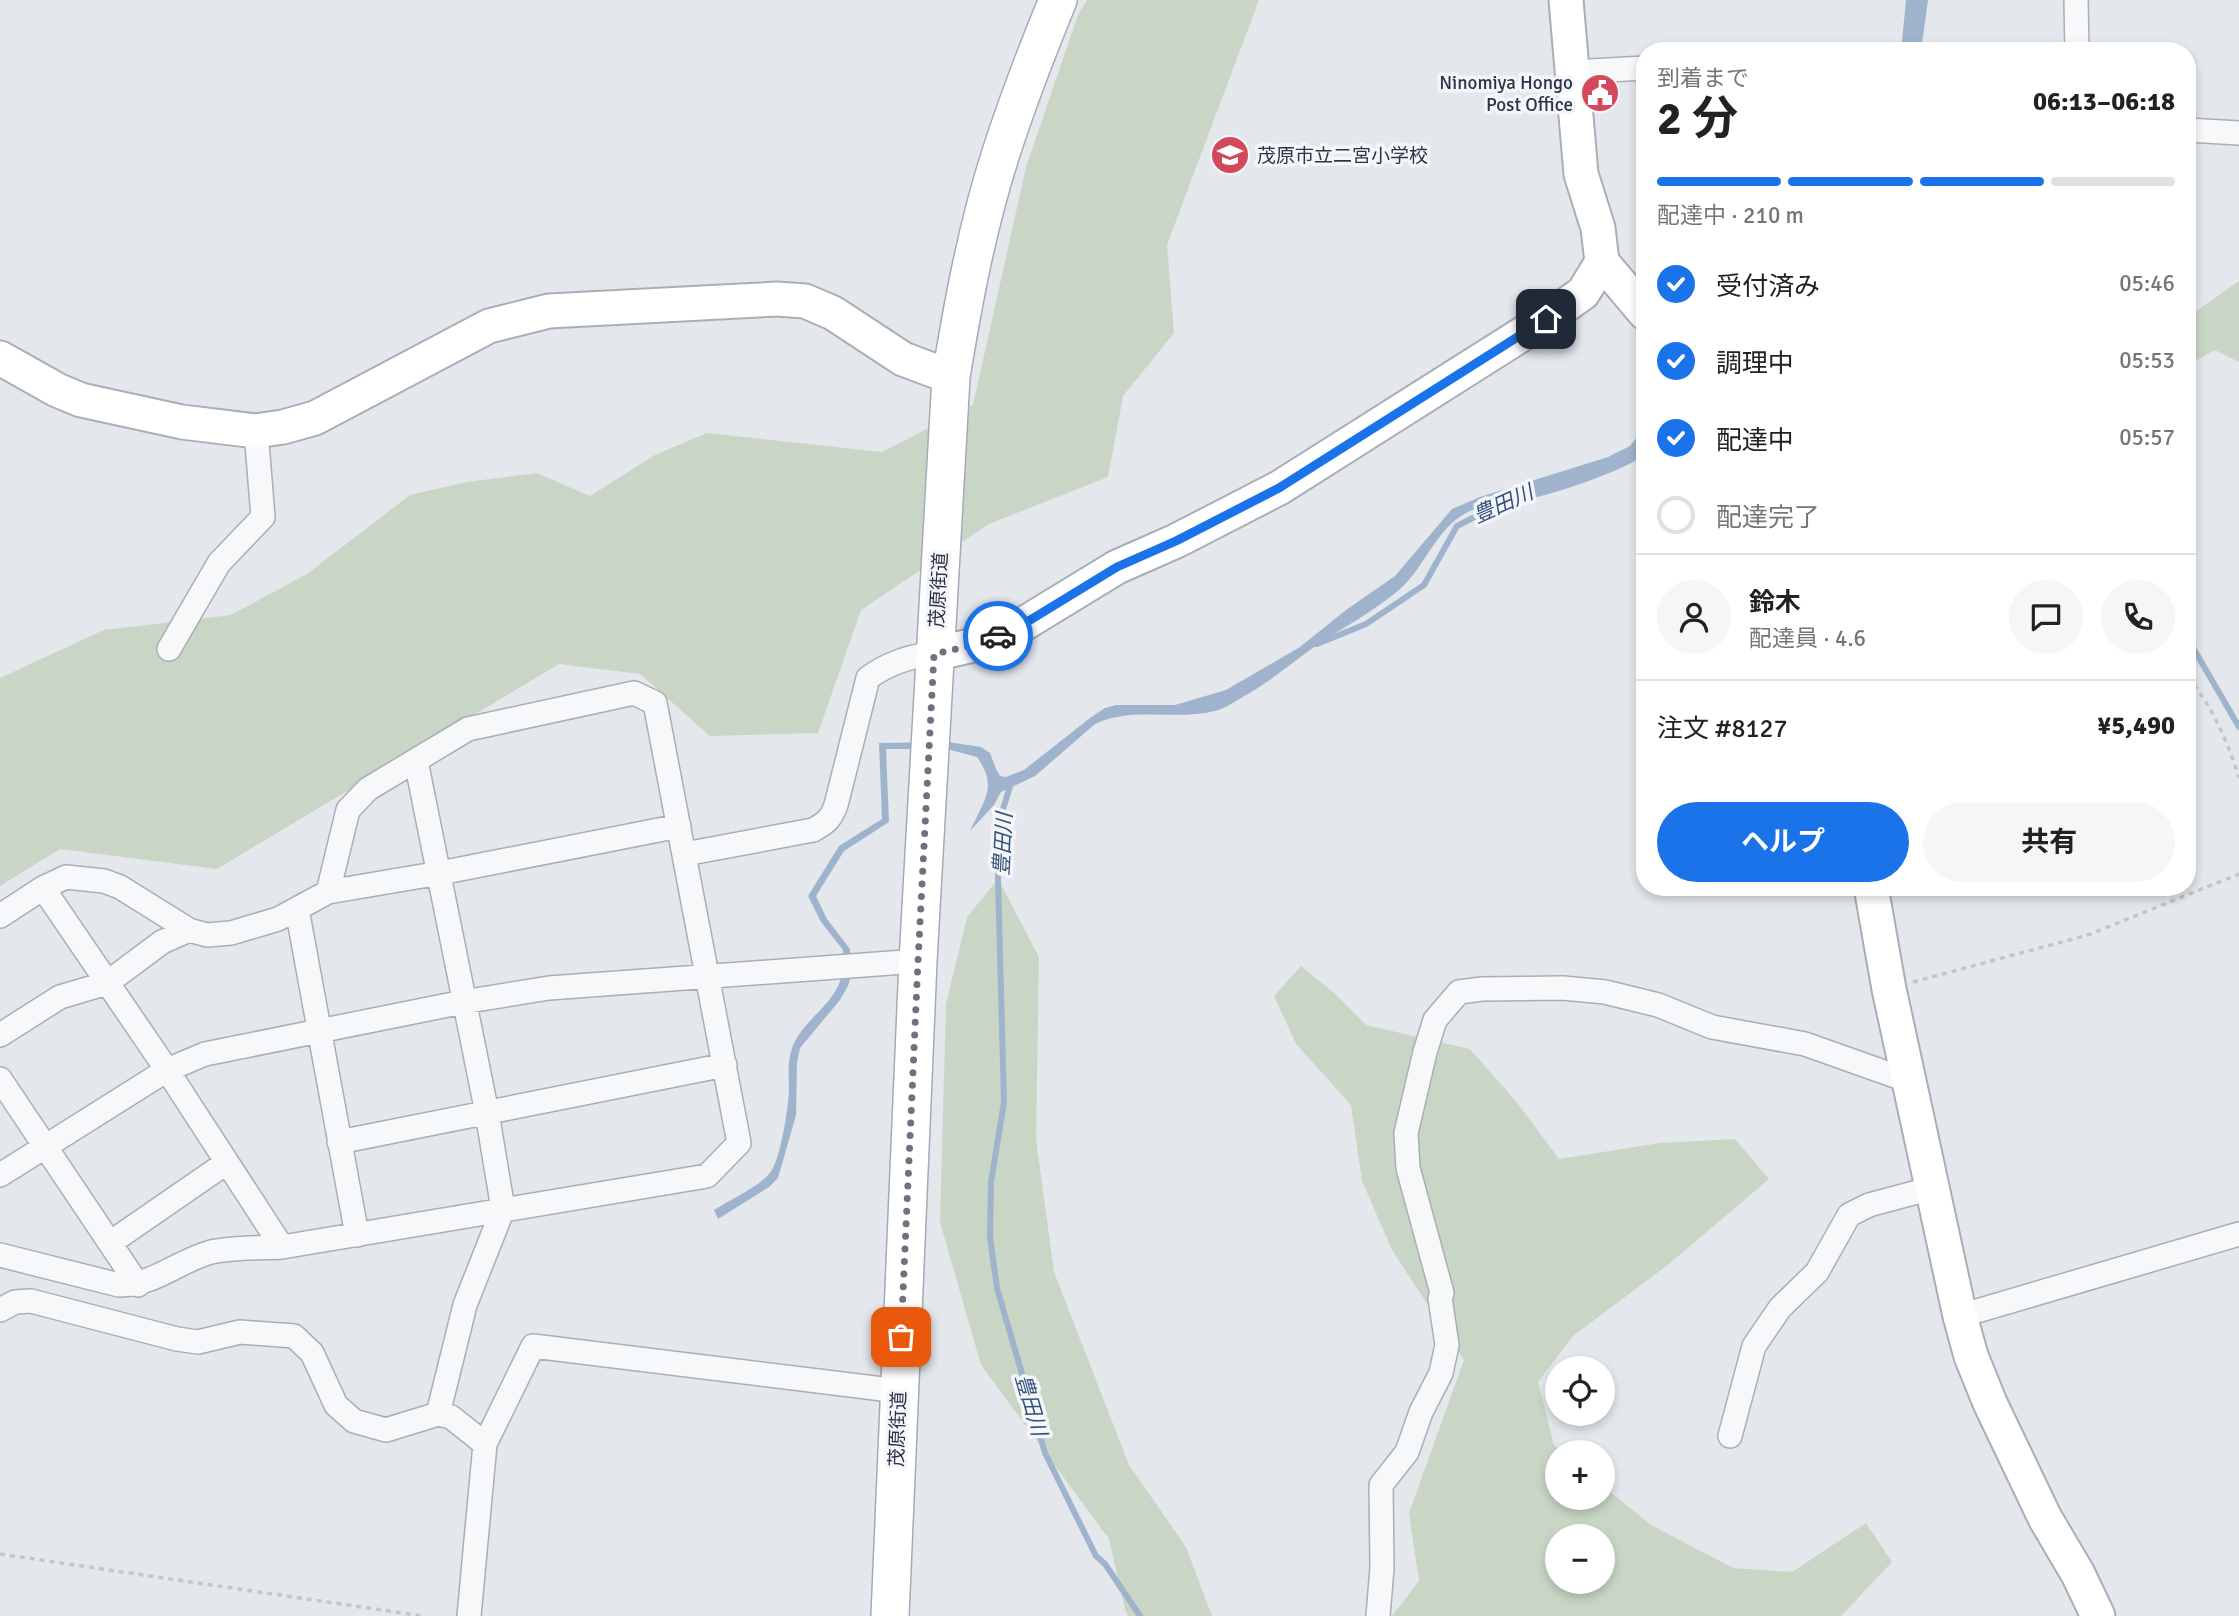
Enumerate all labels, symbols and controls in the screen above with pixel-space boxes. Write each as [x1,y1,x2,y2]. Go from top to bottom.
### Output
text: 到着まで [1657,64,1749,93]
place label: Ninomiya Hongo Post Office [1439,71,1573,117]
public building icon: Ninomiya Hongo Post Office [1579,72,1621,114]
text: 06:13–06:18 [2033,86,2175,118]
text: 2 分 [1657,91,1738,147]
school or university icon: 茂原市立二宮小学校 [1209,134,1251,176]
place label: 茂原市立二宮小学校 [1257,144,1428,168]
text: 配達中 · 210 m [1657,201,1804,230]
icon: check [1657,265,1695,303]
text: 05:46 [2119,269,2175,298]
text: 受付済み [1716,271,1820,303]
pin [1516,289,1576,349]
icon: home [1527,300,1565,338]
icon: check [1657,342,1695,380]
text: 05:53 [2119,346,2175,375]
text: 調理中 [1716,348,1794,380]
icon: check [1657,419,1695,457]
text: 05:57 [2119,423,2175,452]
text: 配達中 [1716,425,1794,457]
water label: 豊田川 [1469,478,1539,529]
text: 配達完了 [1716,502,1820,534]
street label: 茂原街道 [925,551,953,629]
button: person [1657,580,1731,654]
button: chat [2009,580,2083,654]
button: phone [2101,580,2175,654]
text: 鈴木 [1749,587,1801,619]
courier [963,601,1033,671]
icon: car [979,617,1017,655]
text: 配達員 · 4.6 [1749,624,1866,653]
text: ¥5,490 [2097,710,2175,742]
text: 注文 #8127 [1657,713,1788,745]
button: ヘルプ [1657,802,1909,882]
button: 共有 [1923,802,2175,882]
water label: 豊田川 [988,810,1018,876]
pin [871,1307,931,1367]
icon: bag [882,1318,920,1356]
map controls [1545,1356,1615,1594]
button: locate [1545,1356,1615,1426]
water label: 豊田川 [1010,1371,1053,1441]
street label: 茂原街道 [885,1391,911,1467]
button: + [1545,1440,1615,1510]
button: − [1545,1524,1615,1594]

